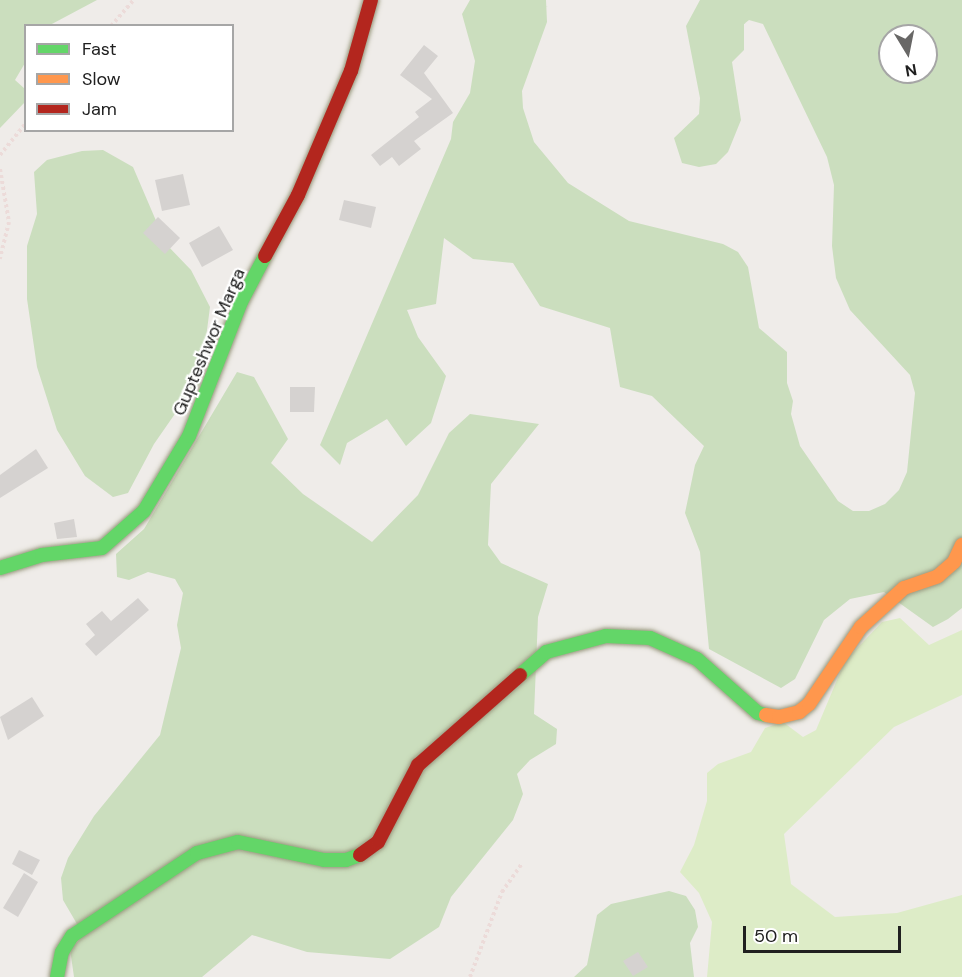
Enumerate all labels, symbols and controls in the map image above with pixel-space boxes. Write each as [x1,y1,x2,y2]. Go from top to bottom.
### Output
legend [24,24,234,132]
north arrow [878,24,938,84]
text: Fast [82,37,117,61]
text: N [903,59,918,82]
text: Slow [82,67,121,91]
text: Jam [82,97,117,121]
street label: Gupteshwor Marga [168,265,250,419]
scale bar [746,914,904,952]
text: 50 m [754,924,798,948]

